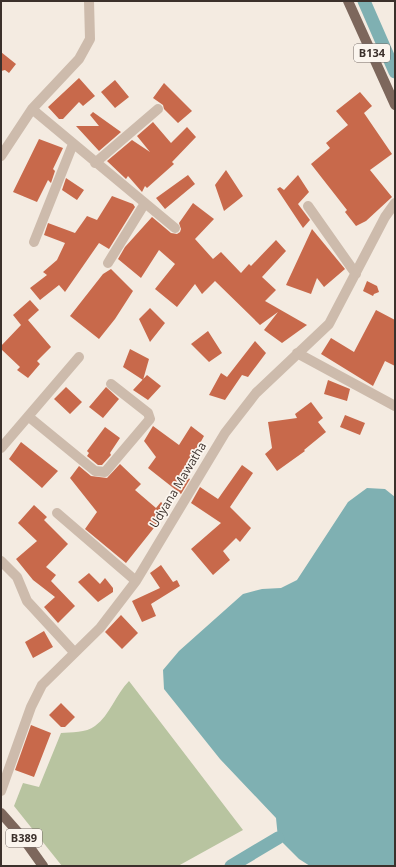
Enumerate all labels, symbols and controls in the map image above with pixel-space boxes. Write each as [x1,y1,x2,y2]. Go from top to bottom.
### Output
road number: B134 [354,44,390,62]
street label: Udyana Mawatha [145,439,210,531]
road number: B389 [6,829,42,847]

